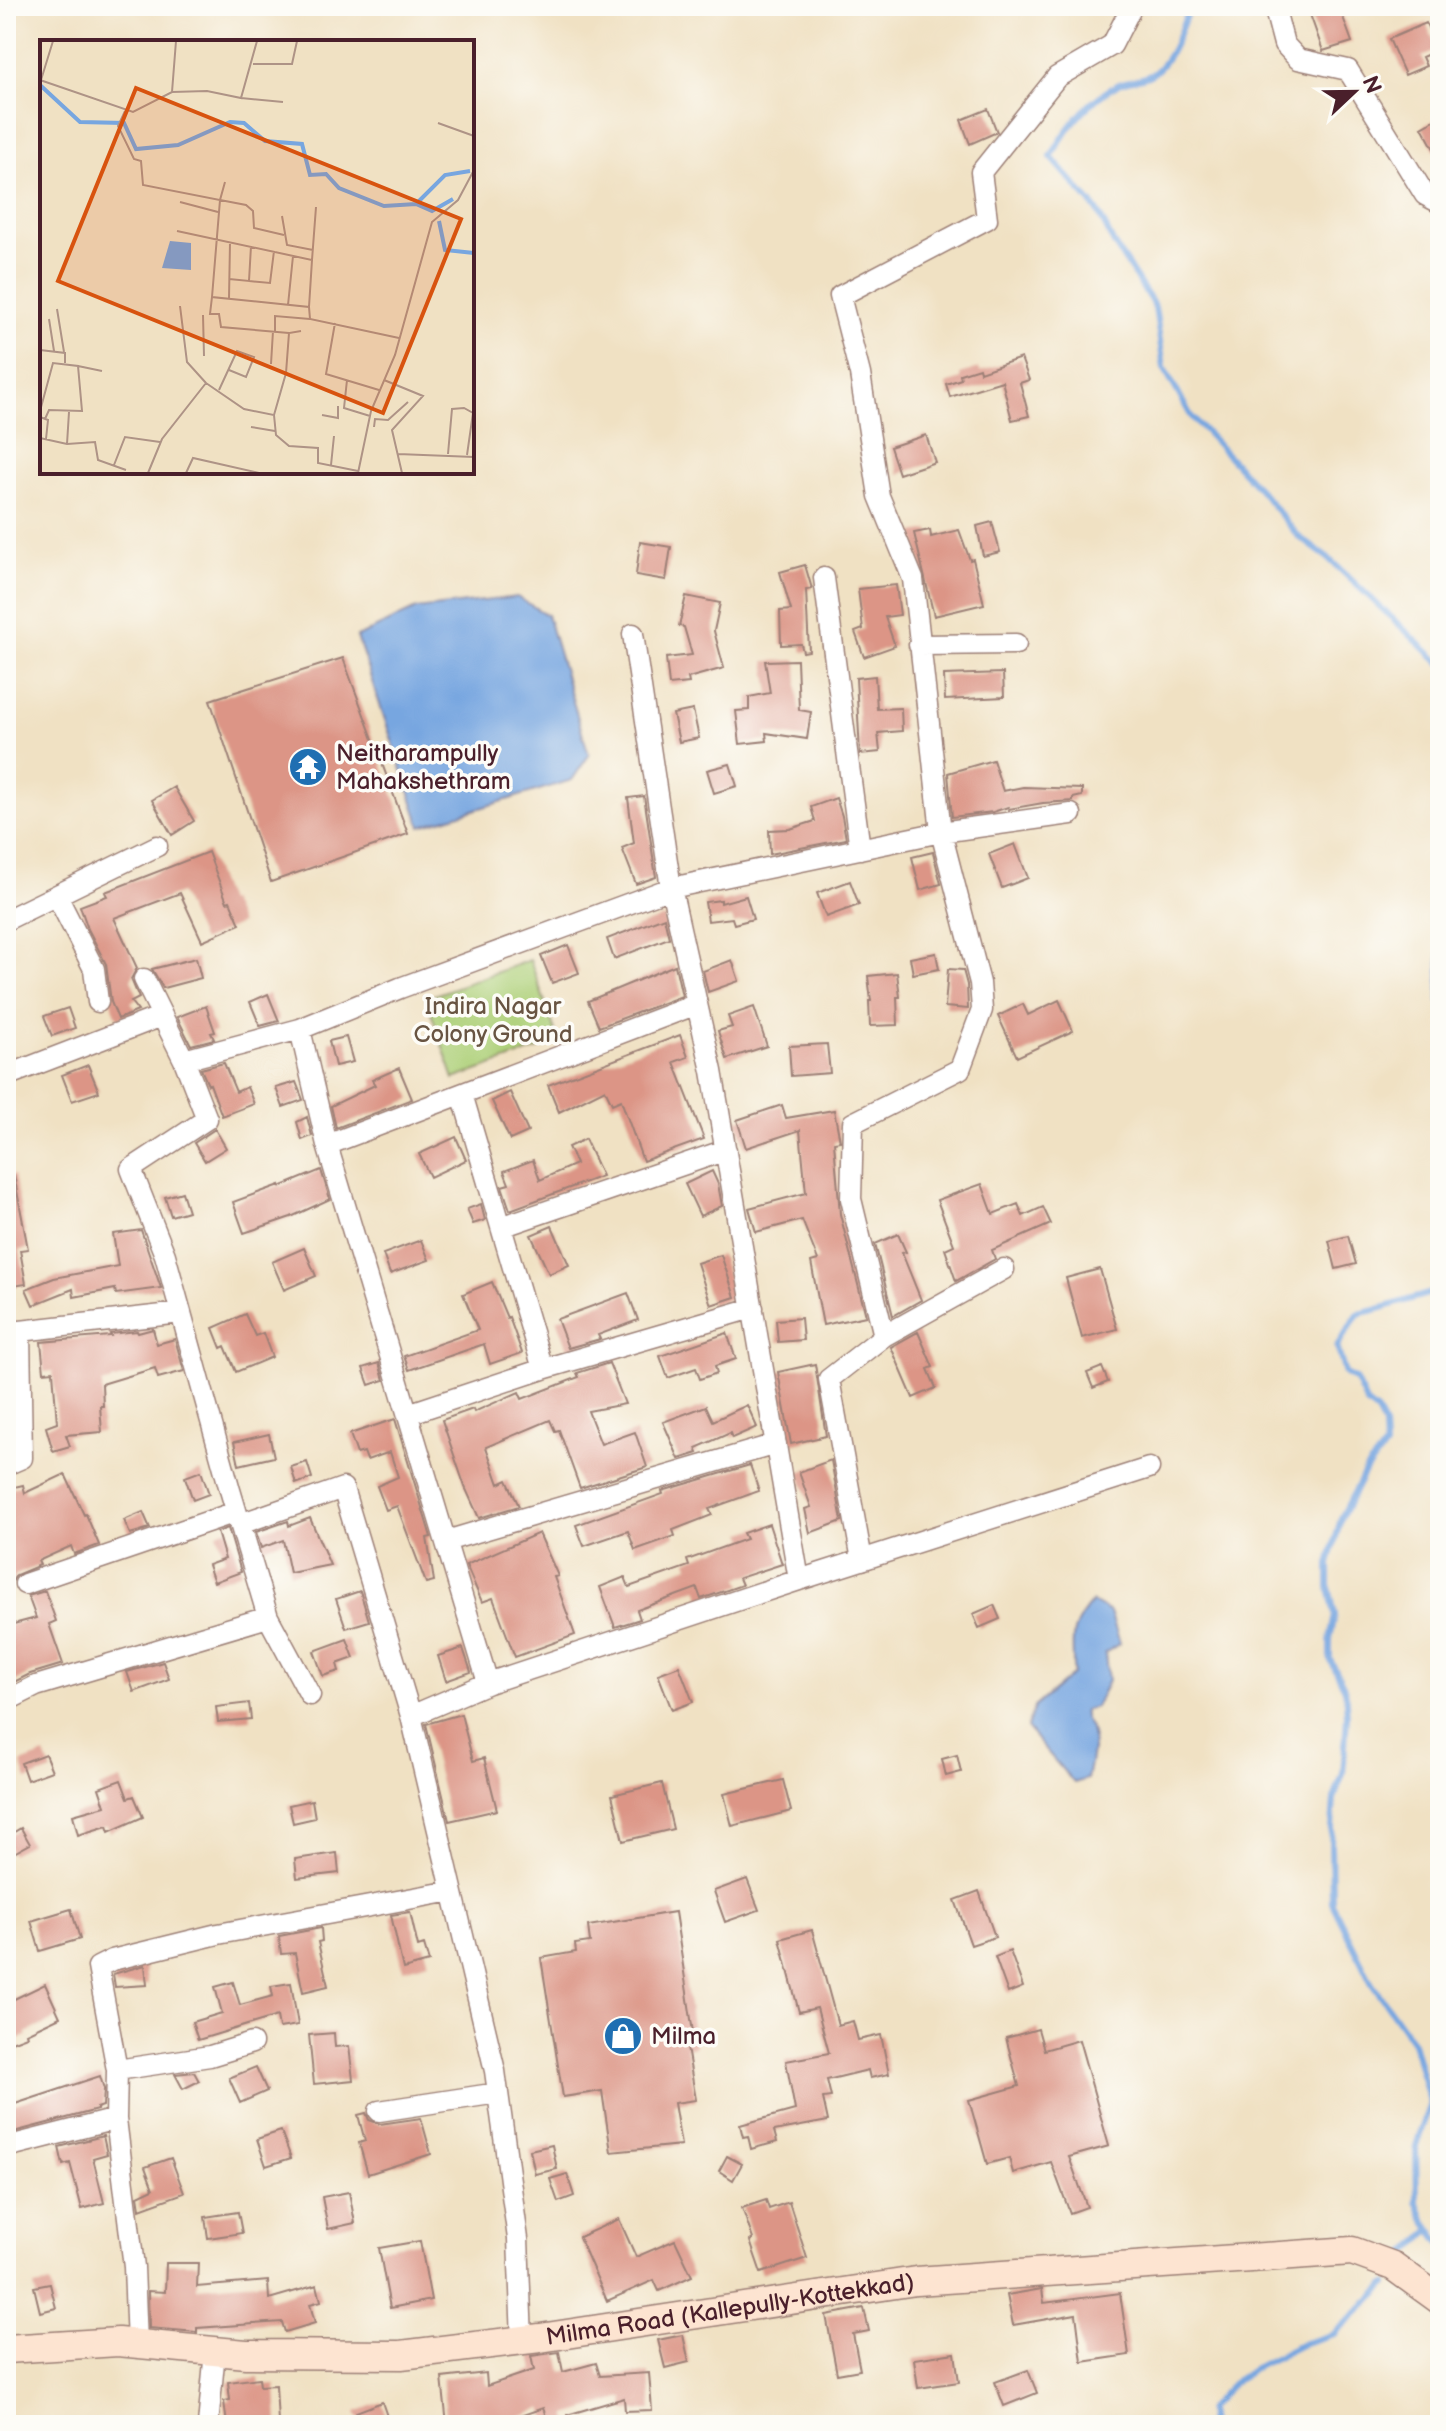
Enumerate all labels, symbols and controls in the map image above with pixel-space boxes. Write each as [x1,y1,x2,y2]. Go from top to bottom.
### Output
inset map [40,40,474,474]
north arrow [1314,52,1394,132]
text: N [1356,72,1387,98]
place label: Neitharampully Mahakshethram [336,739,511,796]
temple icon: Neitharampully Mahakshethram [287,746,329,788]
park label: Indira Nagar Colony Ground [413,992,573,1049]
shop icon: Milma [602,2015,644,2057]
place label: Milma [651,2022,716,2051]
street label: Milma Road (Kallepully-Kottekkad) [544,2267,916,2351]

